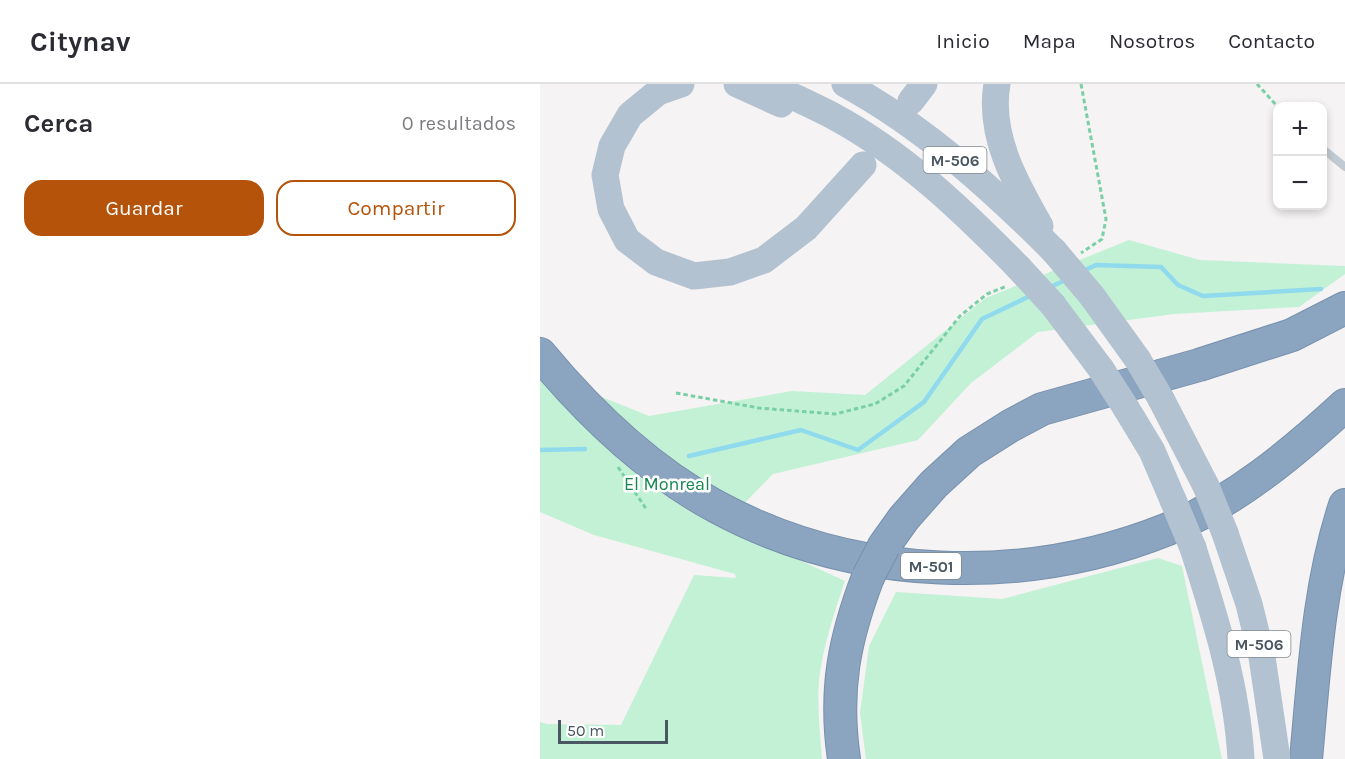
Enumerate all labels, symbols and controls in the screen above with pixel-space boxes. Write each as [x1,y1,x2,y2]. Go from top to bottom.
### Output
text: Citynav [30,25,130,58]
text: Inicio [936,29,990,53]
text: Mapa [1023,29,1076,53]
text: Nosotros [1109,29,1195,53]
text: Contacto [1228,29,1315,53]
map controls [1273,102,1327,210]
button: + [1273,102,1327,156]
text: Cerca [24,108,93,139]
text: 0 resultados [402,112,516,135]
road number: M-506 [924,147,986,173]
button: − [1273,156,1327,210]
button: Guardar [24,180,264,236]
button: Compartir [276,180,516,236]
park label: El Monreal [624,473,710,495]
road number: M-501 [901,553,961,579]
road number: M-506 [1228,631,1290,657]
scale bar [558,717,668,744]
text: 50 m [567,721,604,740]

